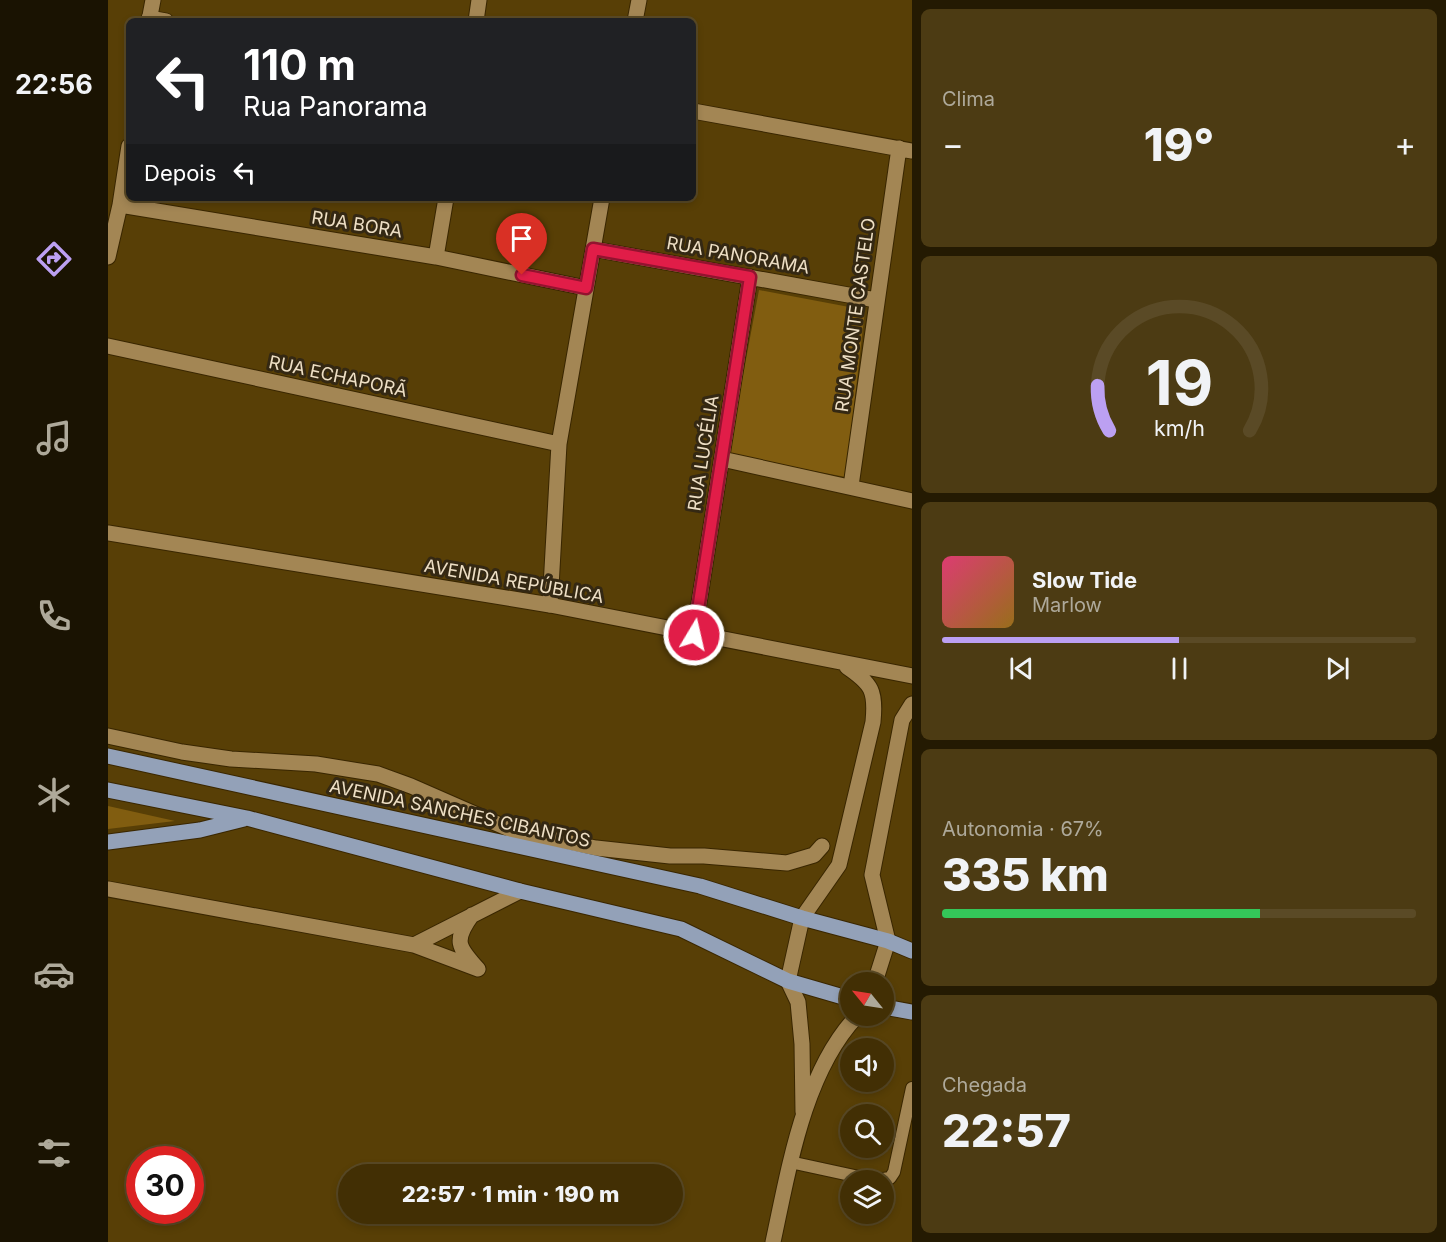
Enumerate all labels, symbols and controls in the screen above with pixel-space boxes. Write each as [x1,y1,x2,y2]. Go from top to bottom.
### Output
text: 110 m [243,39,356,90]
icon: left [144,42,222,120]
text: 22:56 [15,68,93,101]
text: Clima [942,87,995,111]
text: Rua Panorama [243,90,428,123]
text: 19° [1144,117,1214,172]
text: − [942,124,964,164]
text: + [1394,124,1416,164]
icon: left [228,156,261,189]
text: Depois [144,160,216,186]
street label: RUA BORA [310,206,404,242]
pin [496,213,547,275]
street label: RUA MONTE CASTELO [831,217,879,413]
icon: arrive [505,222,538,255]
street label: RUA PANORAMA [665,232,811,278]
icon: directions [33,238,75,280]
text: 19 [1145,346,1213,421]
street label: RUA ECHAPORÃ [267,350,409,401]
street label: RUA LUCÉLIA [682,393,723,512]
text: km/h [1154,416,1204,442]
icon: music [33,417,75,459]
street label: AVENIDA REPÚBLICA [423,554,606,607]
text: Slow Tide [1032,567,1137,593]
text: Marlow [1032,593,1102,617]
icon: phone [33,595,75,637]
position arrow [662,603,726,667]
icon: previous [1005,652,1038,685]
icon: pause [1163,652,1196,685]
icon: next [1321,652,1354,685]
icon: climate [33,774,75,816]
street label: AVENIDA SANCHES CIBANTOS [328,775,592,851]
text: Autonomia · 67% [942,817,1104,841]
text: 335 km [942,847,1109,902]
icon: car [33,953,75,995]
north arrow [840,972,894,1026]
map controls [840,972,894,1224]
button: sound [840,1038,894,1092]
text: Chegada [942,1073,1027,1097]
text: 22:57 [942,1103,1071,1158]
button: search [840,1104,894,1158]
icon: filters [33,1132,75,1174]
speed limit sign: 30 [126,1146,204,1224]
button: layers [840,1170,894,1224]
text: 22:57 · 1 min · 190 m [402,1181,619,1207]

